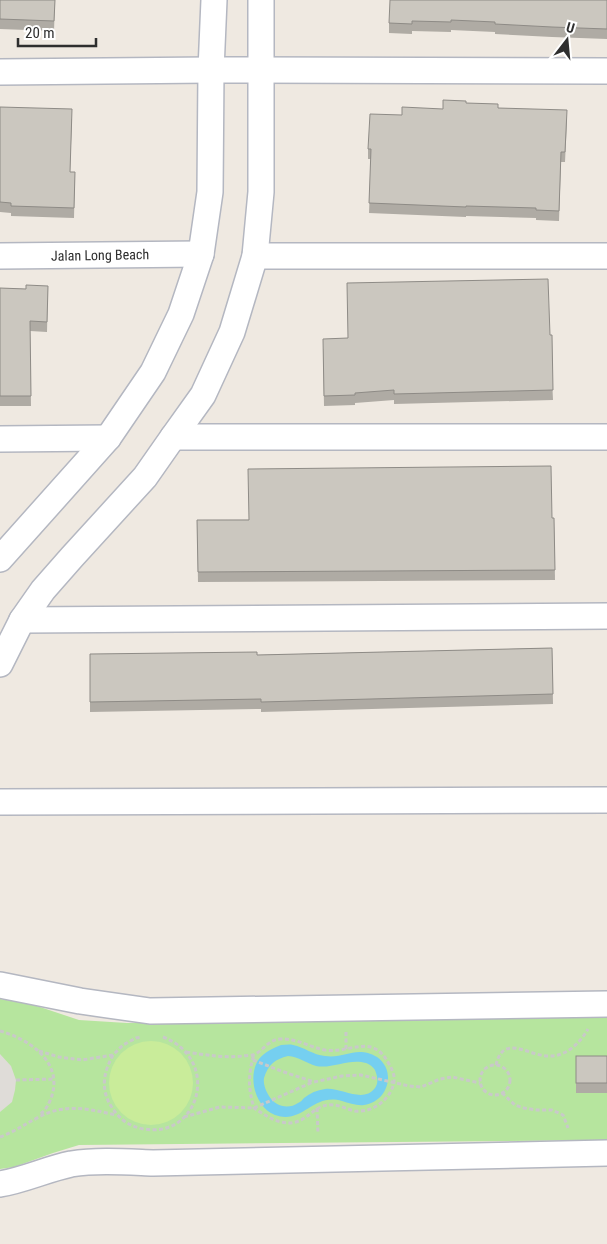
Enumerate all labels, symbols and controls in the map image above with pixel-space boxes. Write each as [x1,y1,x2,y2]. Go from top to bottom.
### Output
scale bar [18,15,95,47]
north arrow [542,15,592,65]
text: U [565,19,577,36]
text: 20 m [25,24,55,42]
street label: Jalan Long Beach [51,246,149,264]

